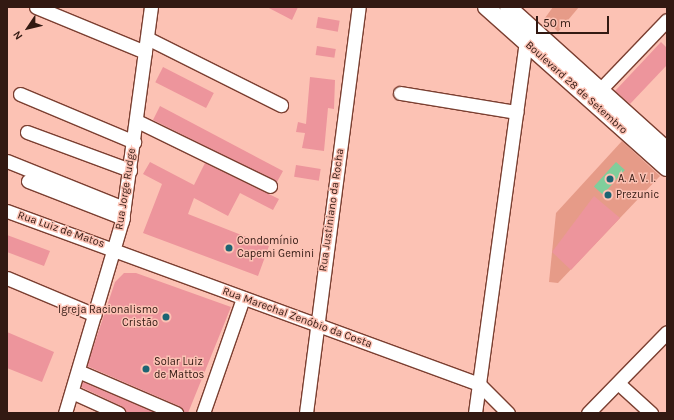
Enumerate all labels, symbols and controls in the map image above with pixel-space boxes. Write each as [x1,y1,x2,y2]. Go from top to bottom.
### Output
north arrow [8,8,48,48]
scale bar [538,8,611,34]
text: 50 m [543,16,571,30]
text: N [10,28,25,42]
street label: Boulevard 28 de Setembro [522,39,630,137]
street label: Rua Jorge Rudge [113,147,139,231]
street label: Rua Justiniano da Rocha [317,148,347,272]
place label: A. A. V. I. [618,172,656,186]
marker: A. A. V. I. [605,174,615,184]
place label: Prezunic [616,188,659,202]
marker: Prezunic [603,190,613,200]
street label: Rua Luiz de Matos [16,209,106,251]
place label: Condomínio Capemi Gemini [237,235,314,261]
marker: Condomínio Capemi Gemini [224,243,234,253]
street label: Rua Marechal Zenóbio da Costa [220,285,374,351]
place label: Igreja Racionalismo Cristão [58,304,158,330]
marker: Igreja Racionalismo Cristão [161,312,171,322]
place label: Solar Luiz de Mattos [154,356,204,382]
marker: Solar Luiz de Mattos [141,364,151,374]

